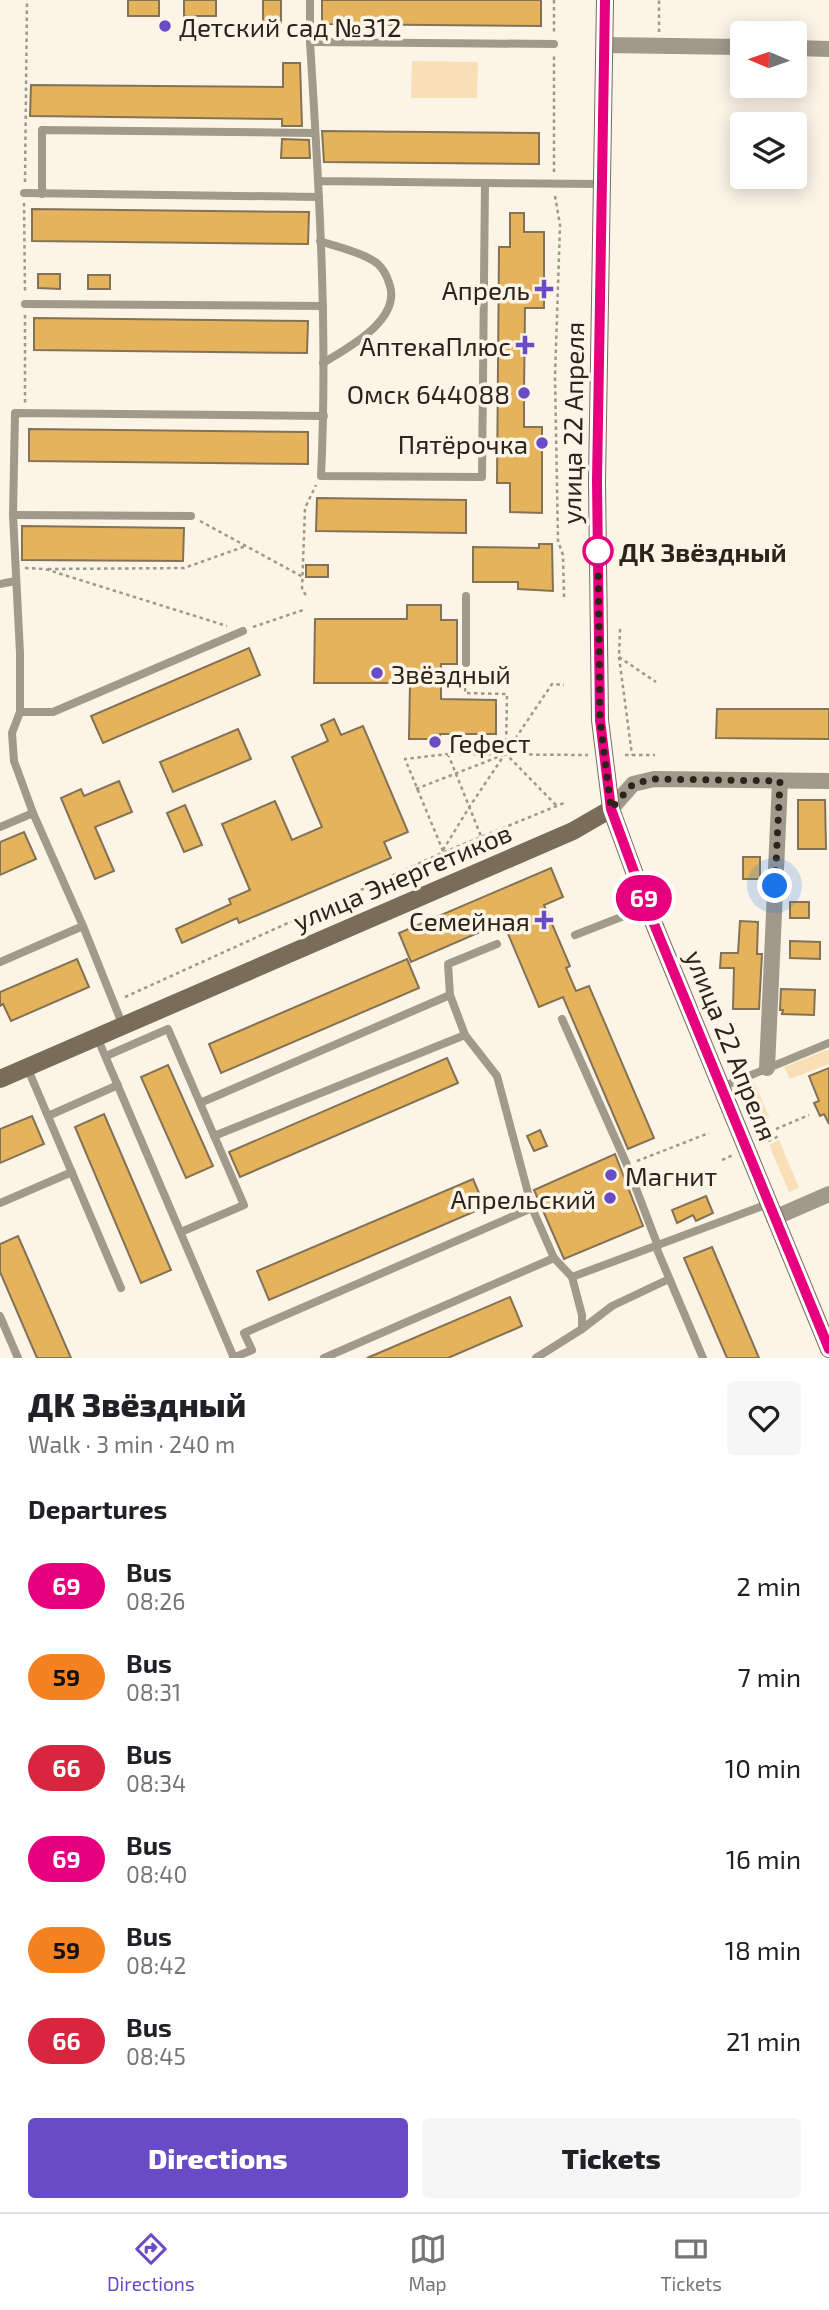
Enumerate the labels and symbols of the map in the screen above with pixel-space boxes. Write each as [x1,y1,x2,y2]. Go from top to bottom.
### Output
place label: Детский сад №312 [179,11,402,42]
marker: Детский сад №312 [157,18,173,34]
north arrow [730,21,807,98]
place label: Апрель [442,274,530,305]
marker: Апрель [536,281,552,297]
street label: улица 22 Апреля [555,321,590,525]
place label: АптекаПлюс [360,330,511,361]
marker: АптекаПлюс [517,337,533,353]
place label: Омск 644088 [347,378,510,409]
marker: Омск 644088 [516,385,532,401]
place label: Пятёрочка [398,428,528,459]
marker: Пятёрочка [534,435,550,451]
marker: ДК Звёздный [583,536,613,566]
place label: ДК Звёздный [619,536,787,567]
place label: Звёздный [391,658,511,689]
marker: Звёздный [369,665,385,681]
place label: Гефест [449,727,531,758]
marker: Гефест [427,734,443,750]
street label: улица Энергетиков [288,816,516,937]
your location [757,868,792,903]
line badge: 69 [612,875,676,921]
place label: Семейная [409,905,530,936]
marker: Семейная [536,912,552,928]
street label: улица 22 Апреля [679,945,784,1145]
place label: Магнит [625,1160,718,1191]
marker: Магнит [603,1167,619,1183]
place label: Апрельский [450,1183,596,1214]
marker: Апрельский [602,1190,618,1206]

